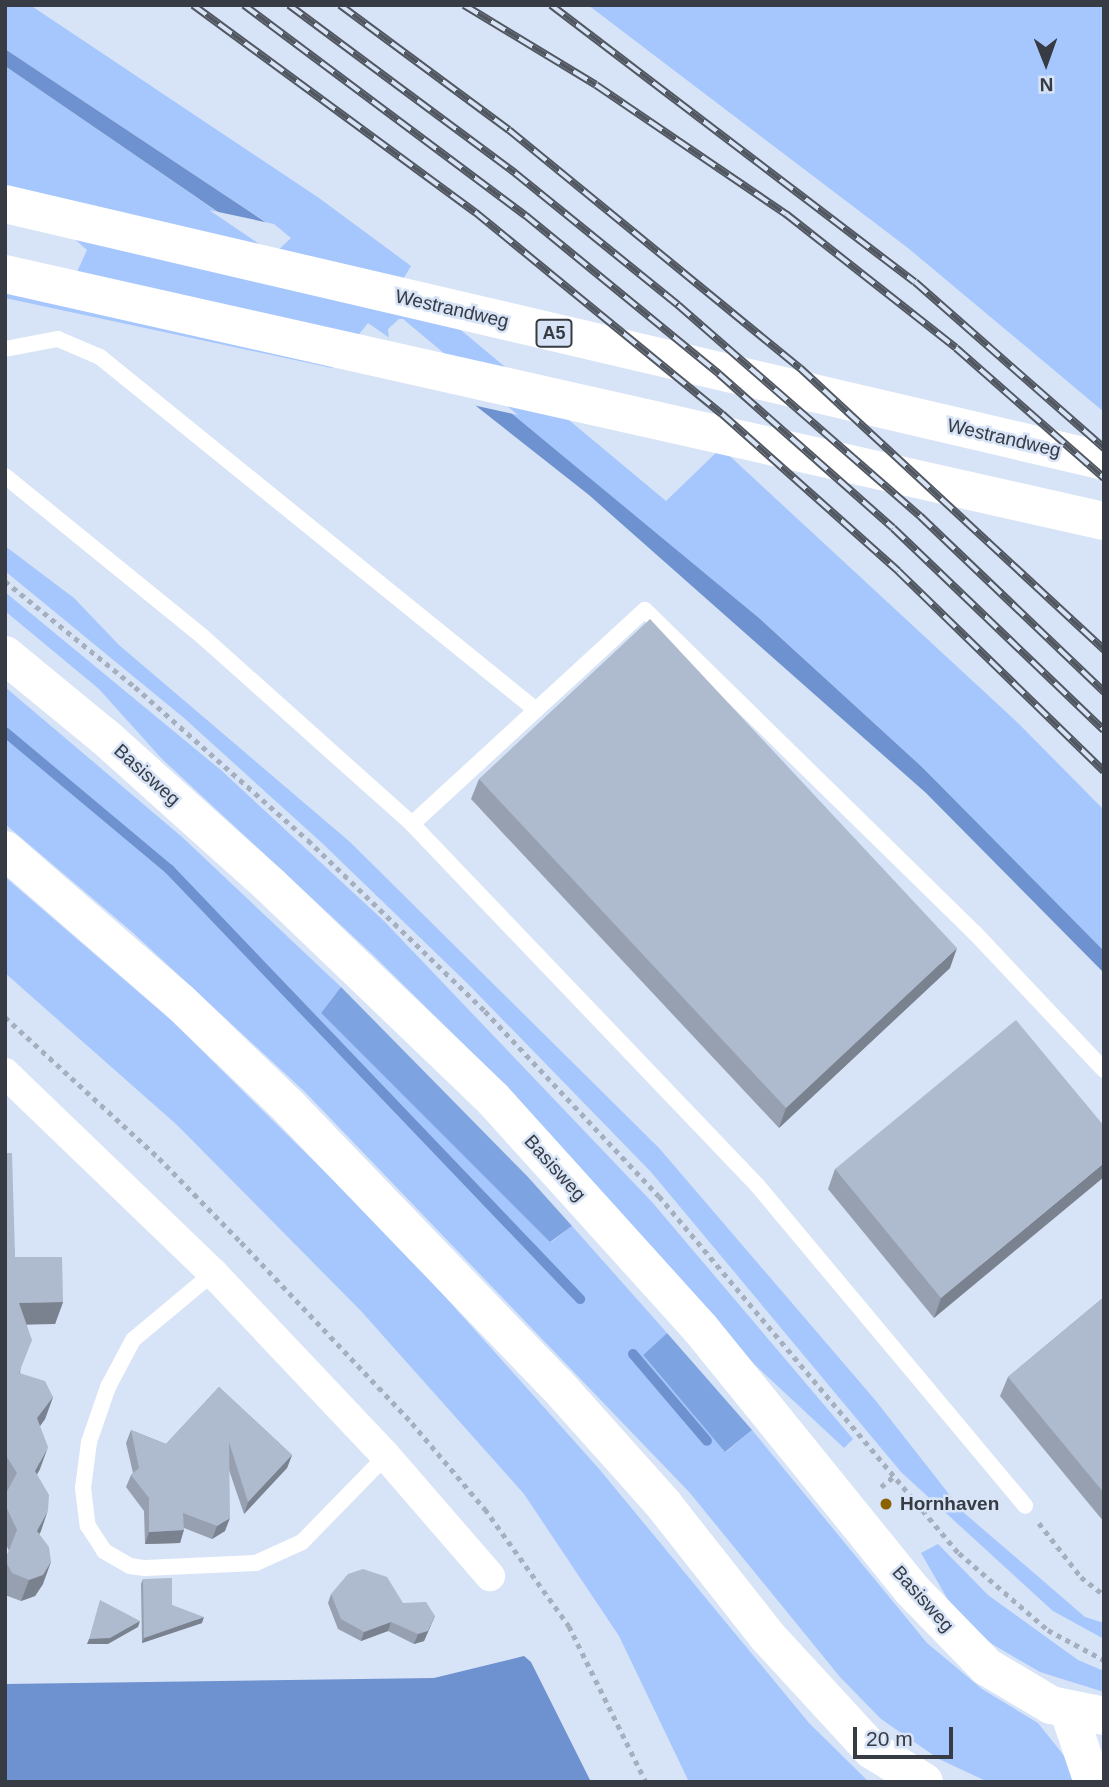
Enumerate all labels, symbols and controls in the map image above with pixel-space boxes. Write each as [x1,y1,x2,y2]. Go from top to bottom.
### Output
north arrow [1011,28,1081,98]
text: N [1039,74,1053,95]
street label: Westrandweg [393,285,511,333]
road number: A5 [535,318,573,348]
street label: Westrandweg [945,414,1063,462]
street label: Basisweg [109,739,185,811]
street label: Basisweg [519,1130,591,1206]
place label: Hornhaven [900,1493,999,1515]
marker: Hornhaven [878,1496,894,1512]
street label: Basisweg [887,1561,959,1637]
scale bar [857,1714,957,1758]
text: 20 m [866,1727,913,1750]

